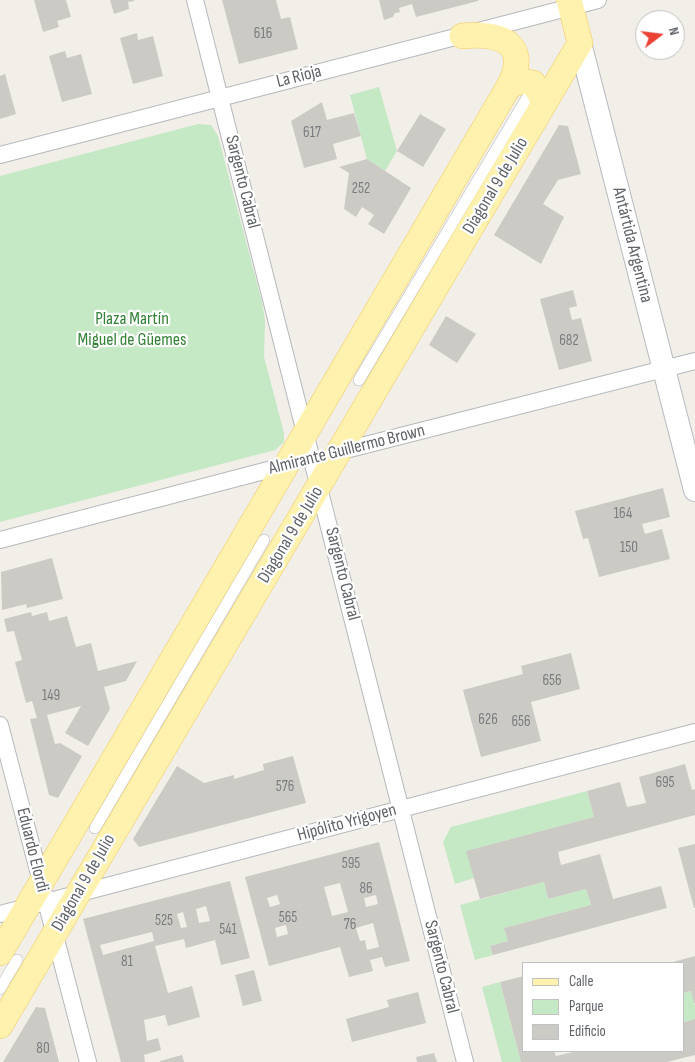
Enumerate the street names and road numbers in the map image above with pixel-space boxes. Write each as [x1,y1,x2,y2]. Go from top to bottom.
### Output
street label: La Rioja [274,61,324,93]
street label: Sargento Cabral [220,133,264,231]
street label: Diagonal 9 de Julio [459,134,533,238]
street label: Antártida Argentina [607,185,657,305]
street label: Almirante Guillermo Brown [267,420,427,480]
street label: Diagonal 9 de Julio [254,483,328,587]
street label: Sargento Cabral [320,525,364,623]
street label: Hipólito Yrigoyen [295,799,399,847]
street label: Eduardo Elordi [11,806,53,894]
street label: Diagonal 9 de Julio [47,831,121,935]
street label: Sargento Cabral [419,918,463,1016]

